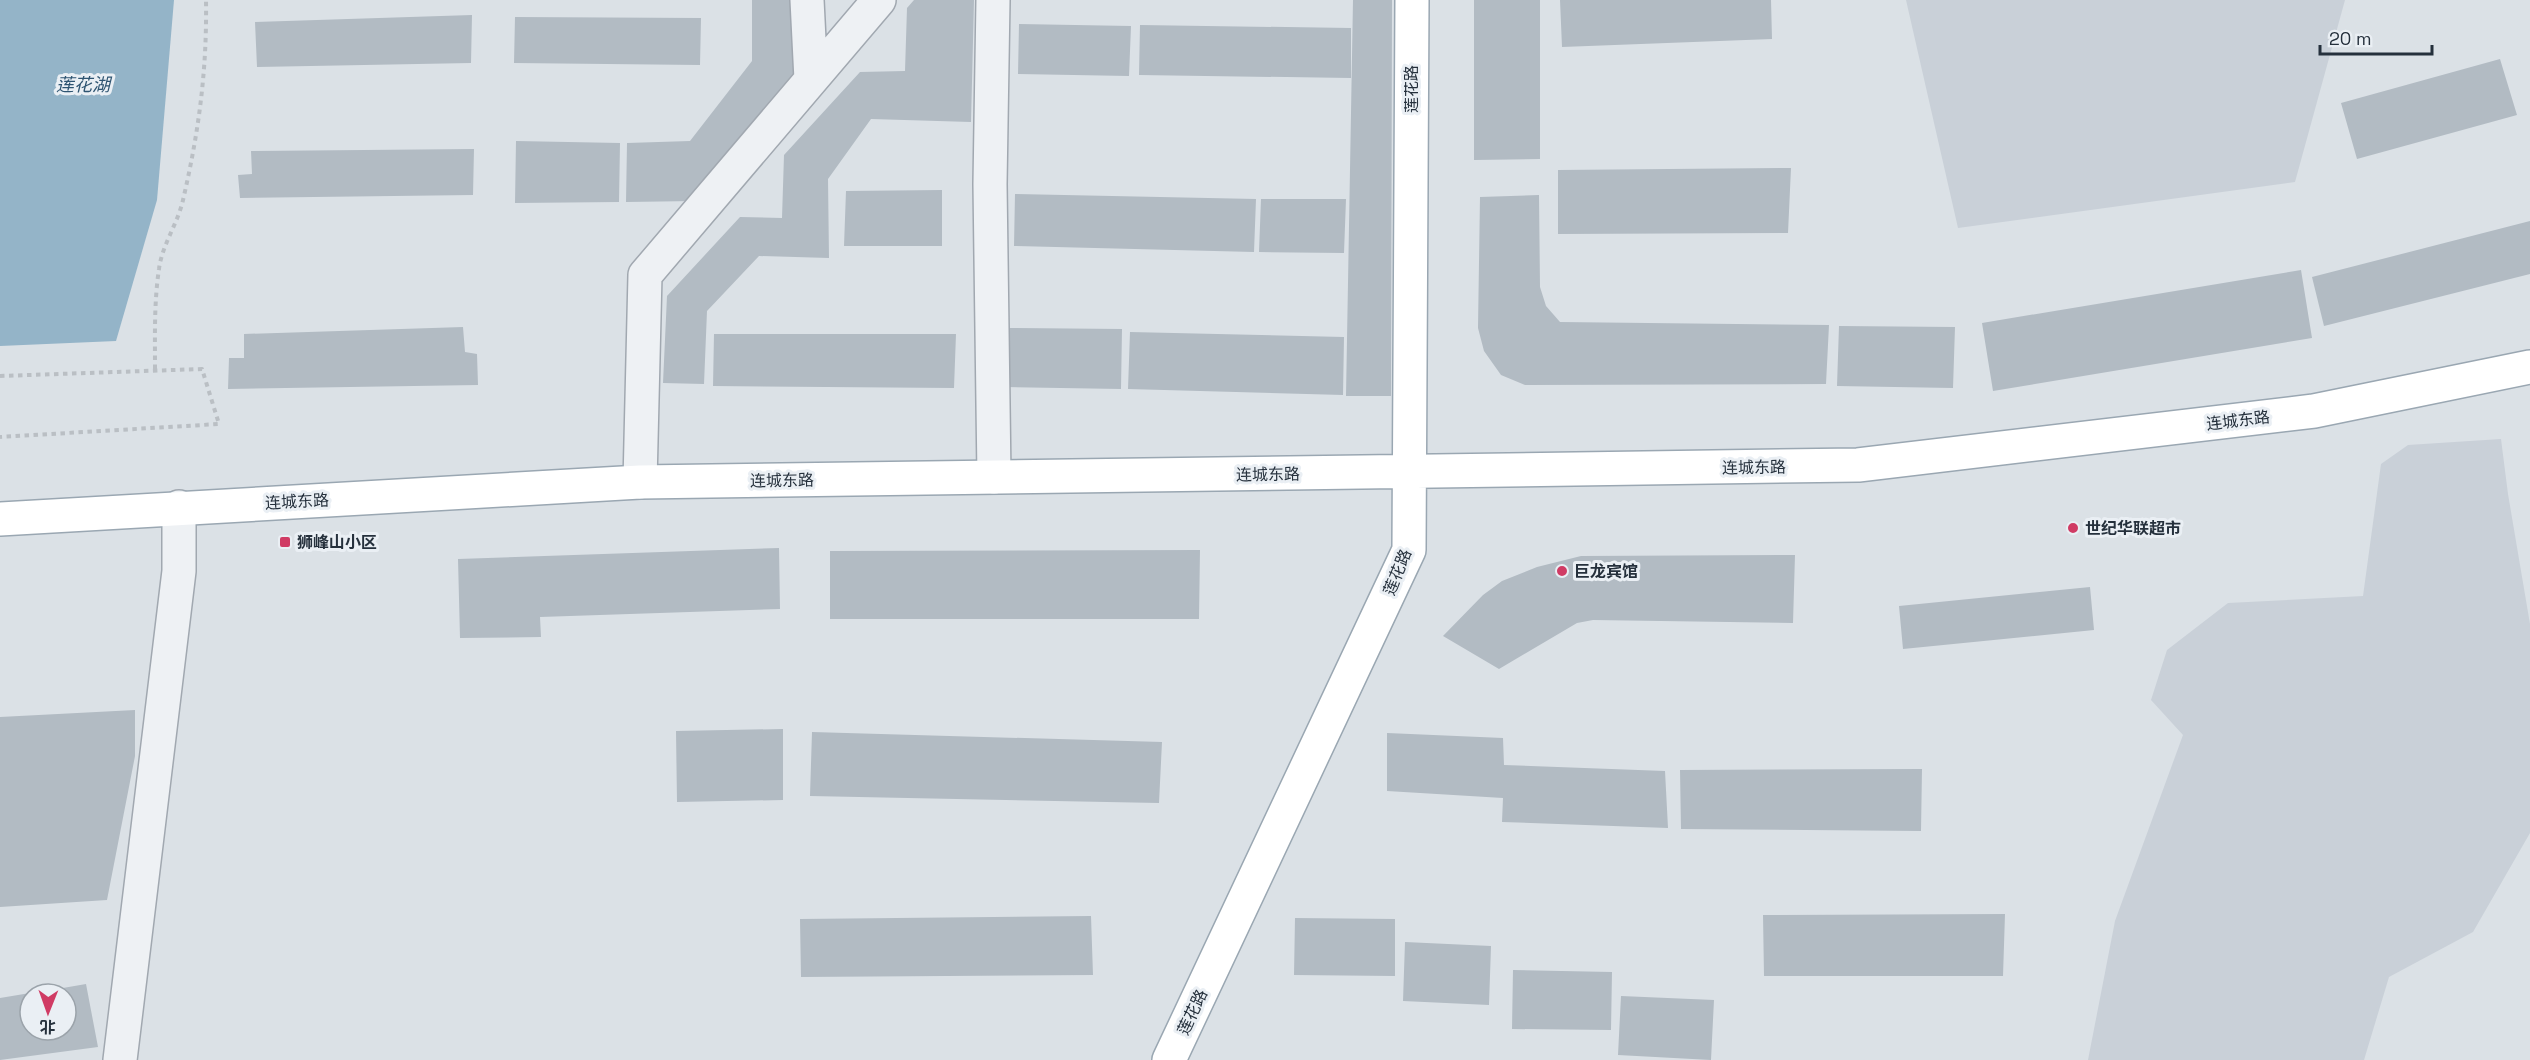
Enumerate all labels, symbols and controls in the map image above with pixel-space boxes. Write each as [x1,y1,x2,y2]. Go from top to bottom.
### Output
scale bar [2320,18,2432,56]
text: 20 m [2329,27,2372,50]
street label: 莲花路 [1401,65,1422,113]
water label: 莲花湖 [56,73,113,96]
street label: 连城东路 [2205,406,2271,435]
street label: 连城东路 [1722,456,1786,479]
street label: 连城东路 [1236,463,1300,486]
street label: 连城东路 [750,469,814,492]
street label: 连城东路 [265,489,330,514]
place label: 世纪华联超市 [2085,518,2181,539]
marker: 世纪华联超市 [2066,521,2080,535]
place label: 狮峰山小区 [297,532,377,553]
marker: 狮峰山小区 [278,535,292,549]
street label: 莲花路 [1379,546,1416,598]
place label: 巨龙宾馆 [1574,561,1638,582]
marker: 巨龙宾馆 [1555,564,1569,578]
north arrow [18,982,78,1042]
street label: 莲花路 [1173,986,1212,1038]
text: 北 [40,1016,56,1037]

